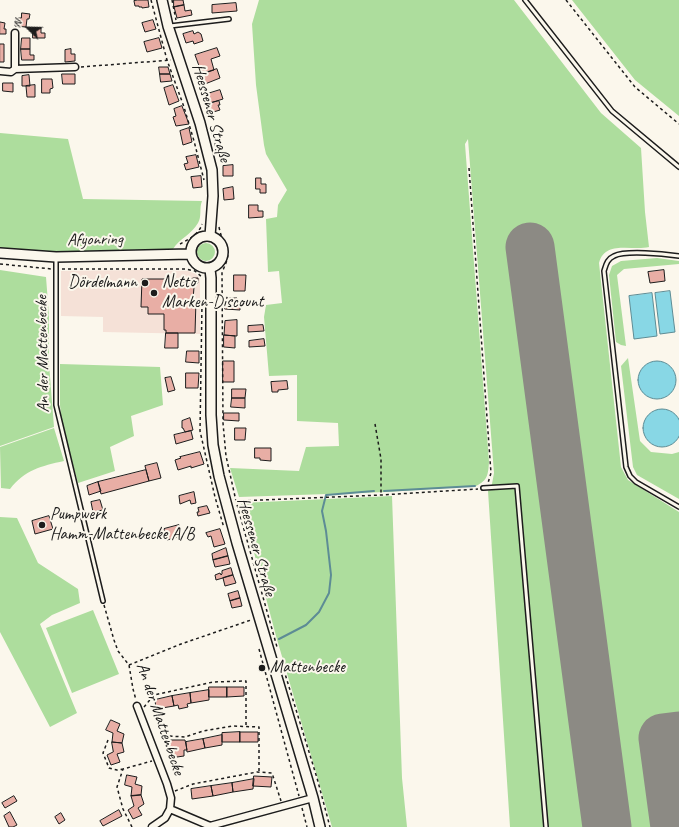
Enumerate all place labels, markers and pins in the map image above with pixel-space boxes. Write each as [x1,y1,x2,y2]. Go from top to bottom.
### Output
place label: Dördelmann [68,273,137,293]
place label: Netto Marken-Discount [162,273,263,313]
marker: Dördelmann [140,278,150,288]
marker: Netto Marken-Discount [149,288,159,298]
place label: Pumpwerk Hamm-Mattenbecke A/B [50,505,194,545]
marker: Pumpwerk Hamm-Mattenbecke A/B [37,520,47,530]
place label: Mattenbecke [270,658,345,678]
marker: Mattenbecke [257,663,267,673]

